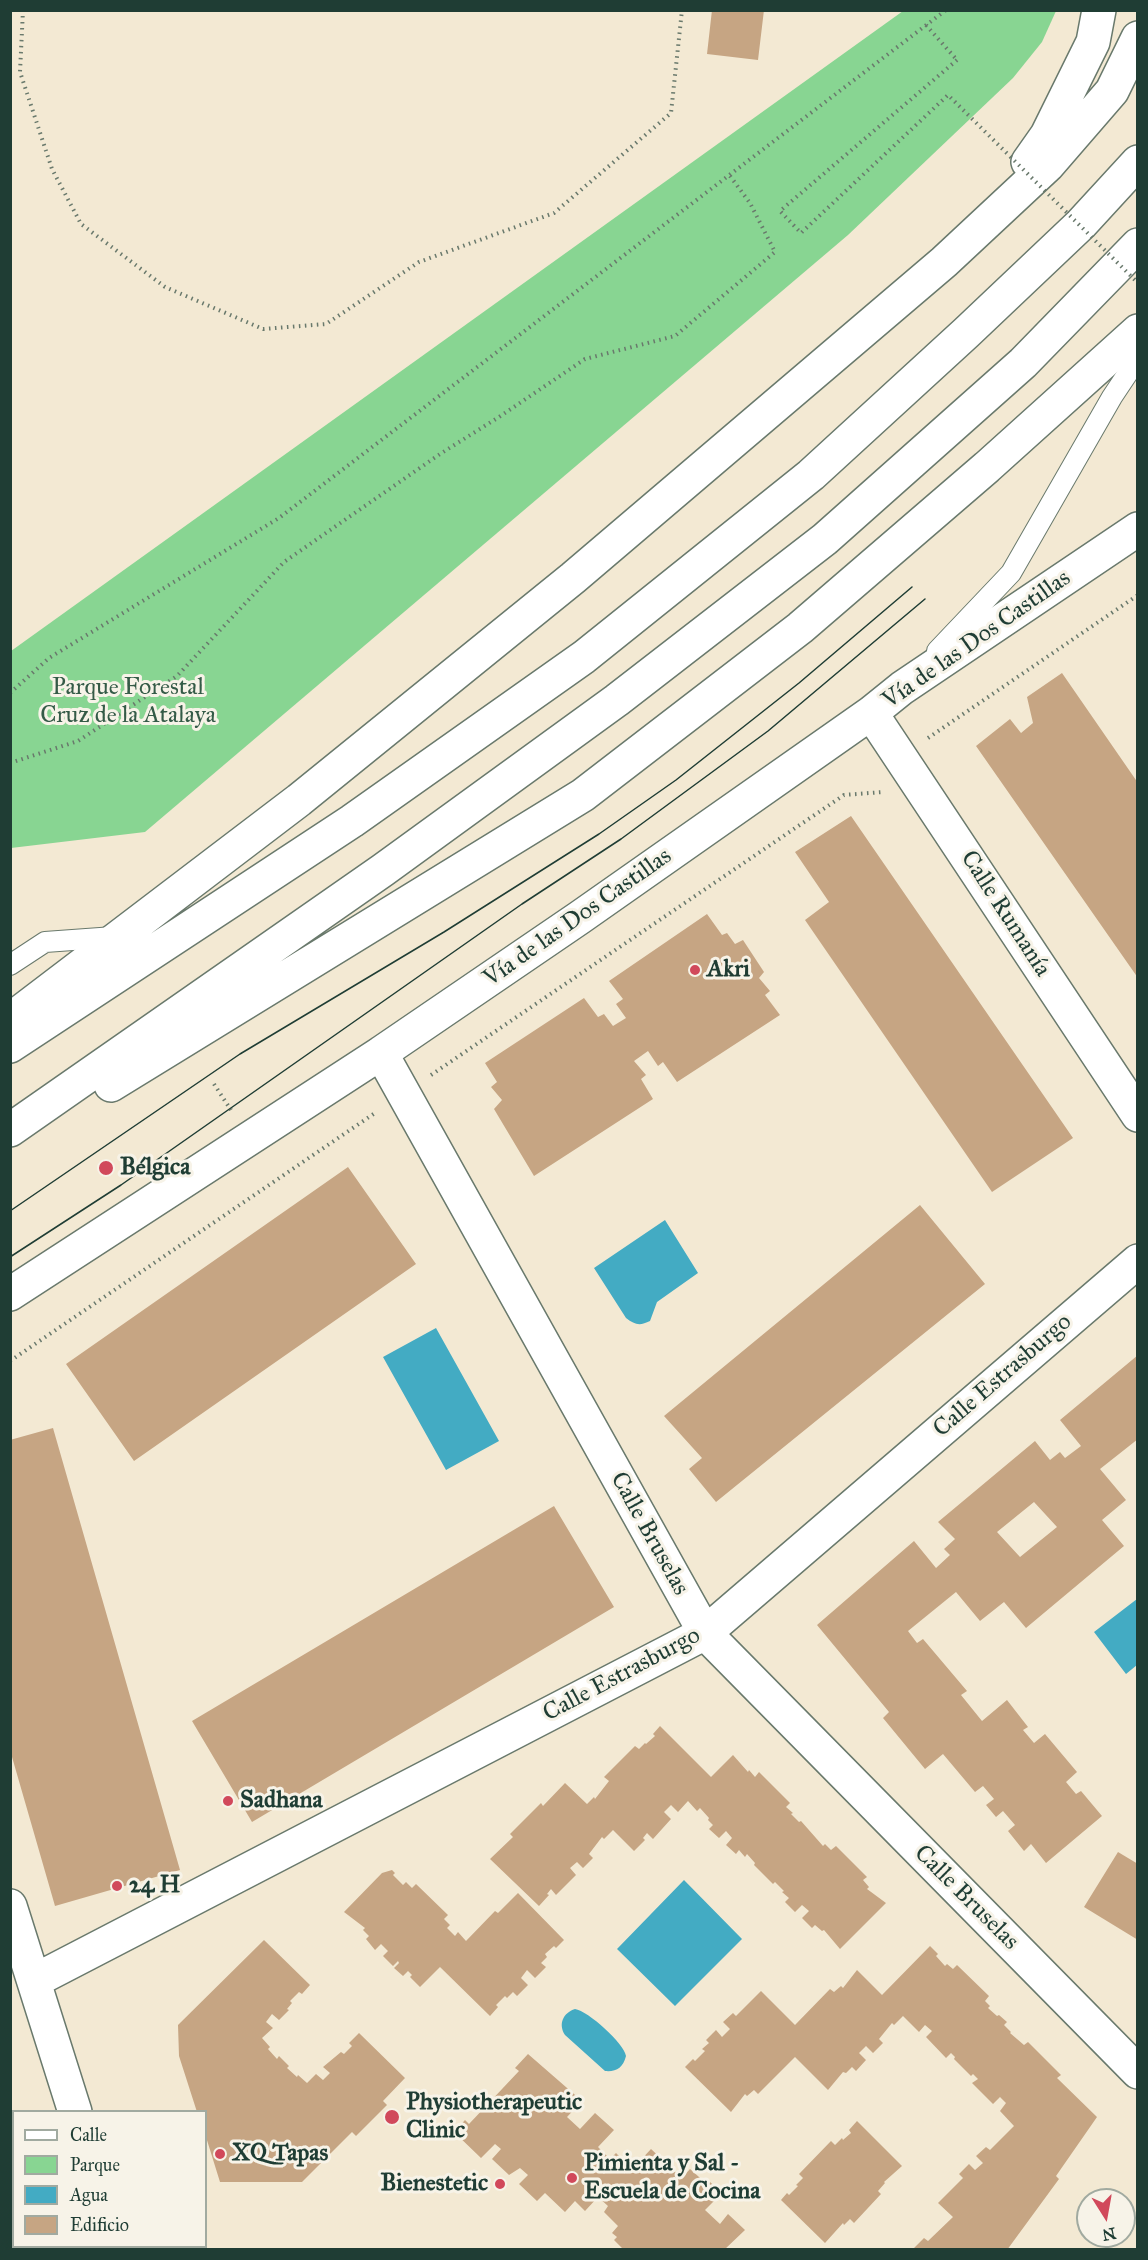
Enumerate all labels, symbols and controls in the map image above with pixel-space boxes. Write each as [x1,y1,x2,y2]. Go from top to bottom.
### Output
street label: Vía de las Dos Castillas [877,564,1077,716]
park label: Parque Forestal Cruz de la Atalaya [40,674,216,730]
street label: Vía de las Dos Castillas [478,842,678,994]
street label: Calle Rumanía [954,846,1056,982]
place label: Akri [707,956,750,984]
marker: Akri [688,963,702,977]
place label: Bélgica [120,1154,190,1182]
marker: Bélgica [97,1159,115,1177]
street label: Calle Estrasburgo [928,1308,1078,1444]
street label: Calle Bruselas [603,1467,695,1601]
street label: Calle Estrasburgo [539,1622,705,1728]
place label: Sadhana [240,1787,323,1815]
marker: Sadhana [221,1794,235,1808]
street label: Calle Bruselas [908,1840,1024,1956]
place label: 24 H [129,1872,180,1900]
marker: 24 H [110,1879,124,1893]
place label: Physiotherapeutic Clinic [406,2089,582,2145]
marker: Physiotherapeutic Clinic [383,2108,401,2126]
legend [12,2110,207,2248]
text: Calle [70,2124,107,2146]
place label: XQ Tapas [232,2140,328,2168]
marker: XQ Tapas [213,2147,227,2161]
place label: Pimienta y Sal - Escuela de Cocina [584,2150,760,2206]
text: Parque [70,2154,120,2176]
place label: Bienestetic [380,2170,488,2198]
marker: Pimienta y Sal - Escuela de Cocina [565,2171,579,2185]
marker: Bienestetic [493,2177,507,2191]
text: Agua [70,2184,108,2206]
north arrow [1076,2188,1136,2248]
text: Edificio [70,2214,129,2236]
text: N [1101,2224,1118,2245]

